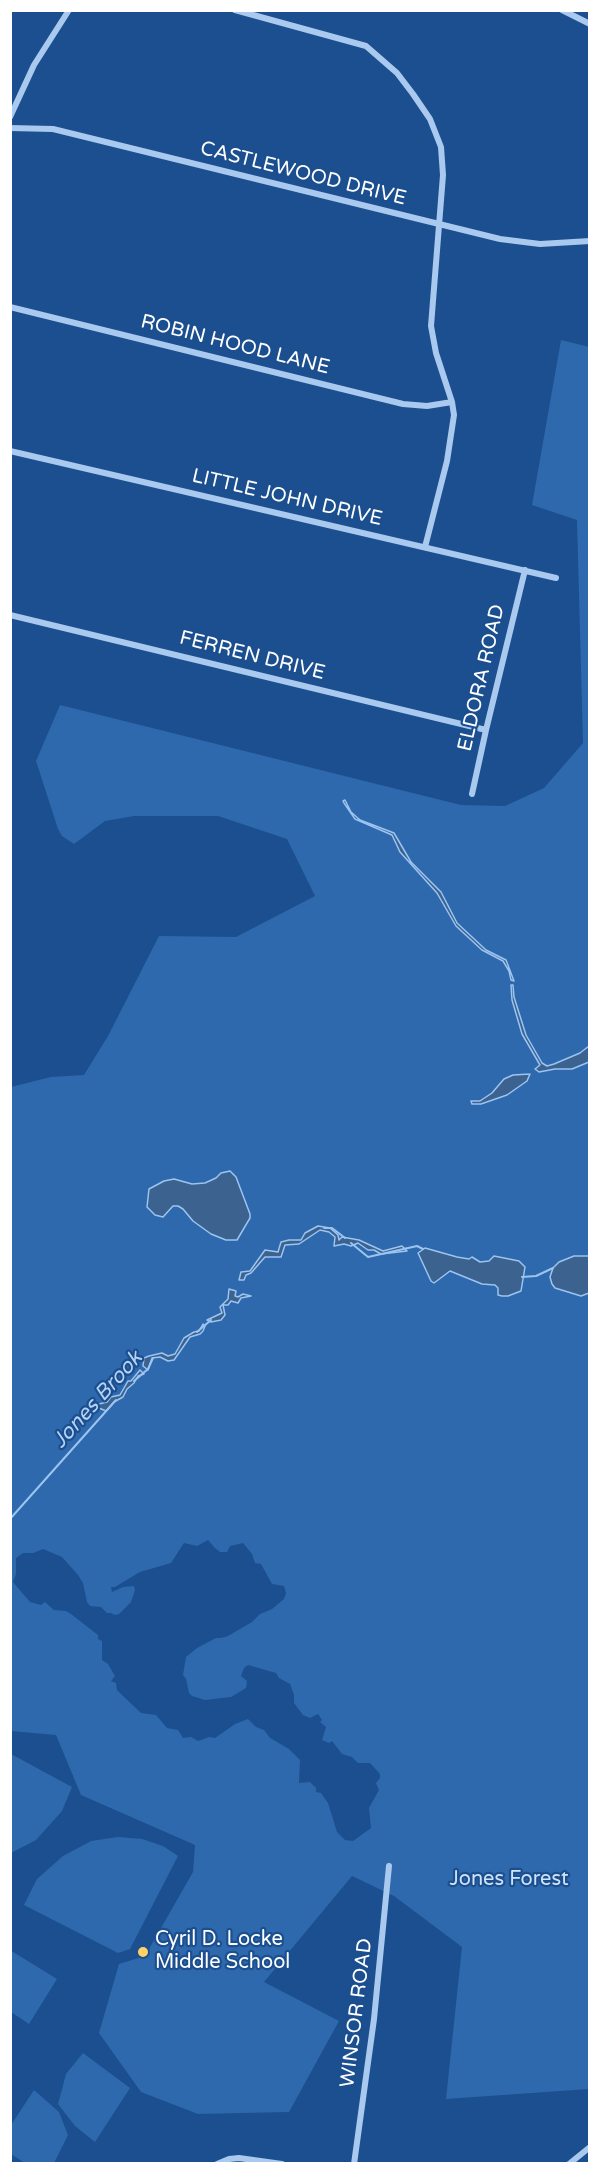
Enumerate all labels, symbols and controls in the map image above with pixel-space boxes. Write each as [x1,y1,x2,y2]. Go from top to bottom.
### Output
street label: CASTLEWOOD DRIVE [198,137,408,211]
street label: ROBIN HOOD LANE [138,310,332,380]
street label: LITTLE JOHN DRIVE [190,464,384,532]
street label: ELDORA ROAD [453,602,511,754]
street label: FERREN DRIVE [177,626,327,686]
water label: Jones Brook [48,1346,148,1454]
park label: Jones Forest [449,1868,569,1892]
place label: Cyril D. Locke Middle School [155,1928,290,1975]
street label: WINSOR ROAD [336,1937,378,2089]
marker: Cyril D. Locke Middle School [136,1945,150,1959]

